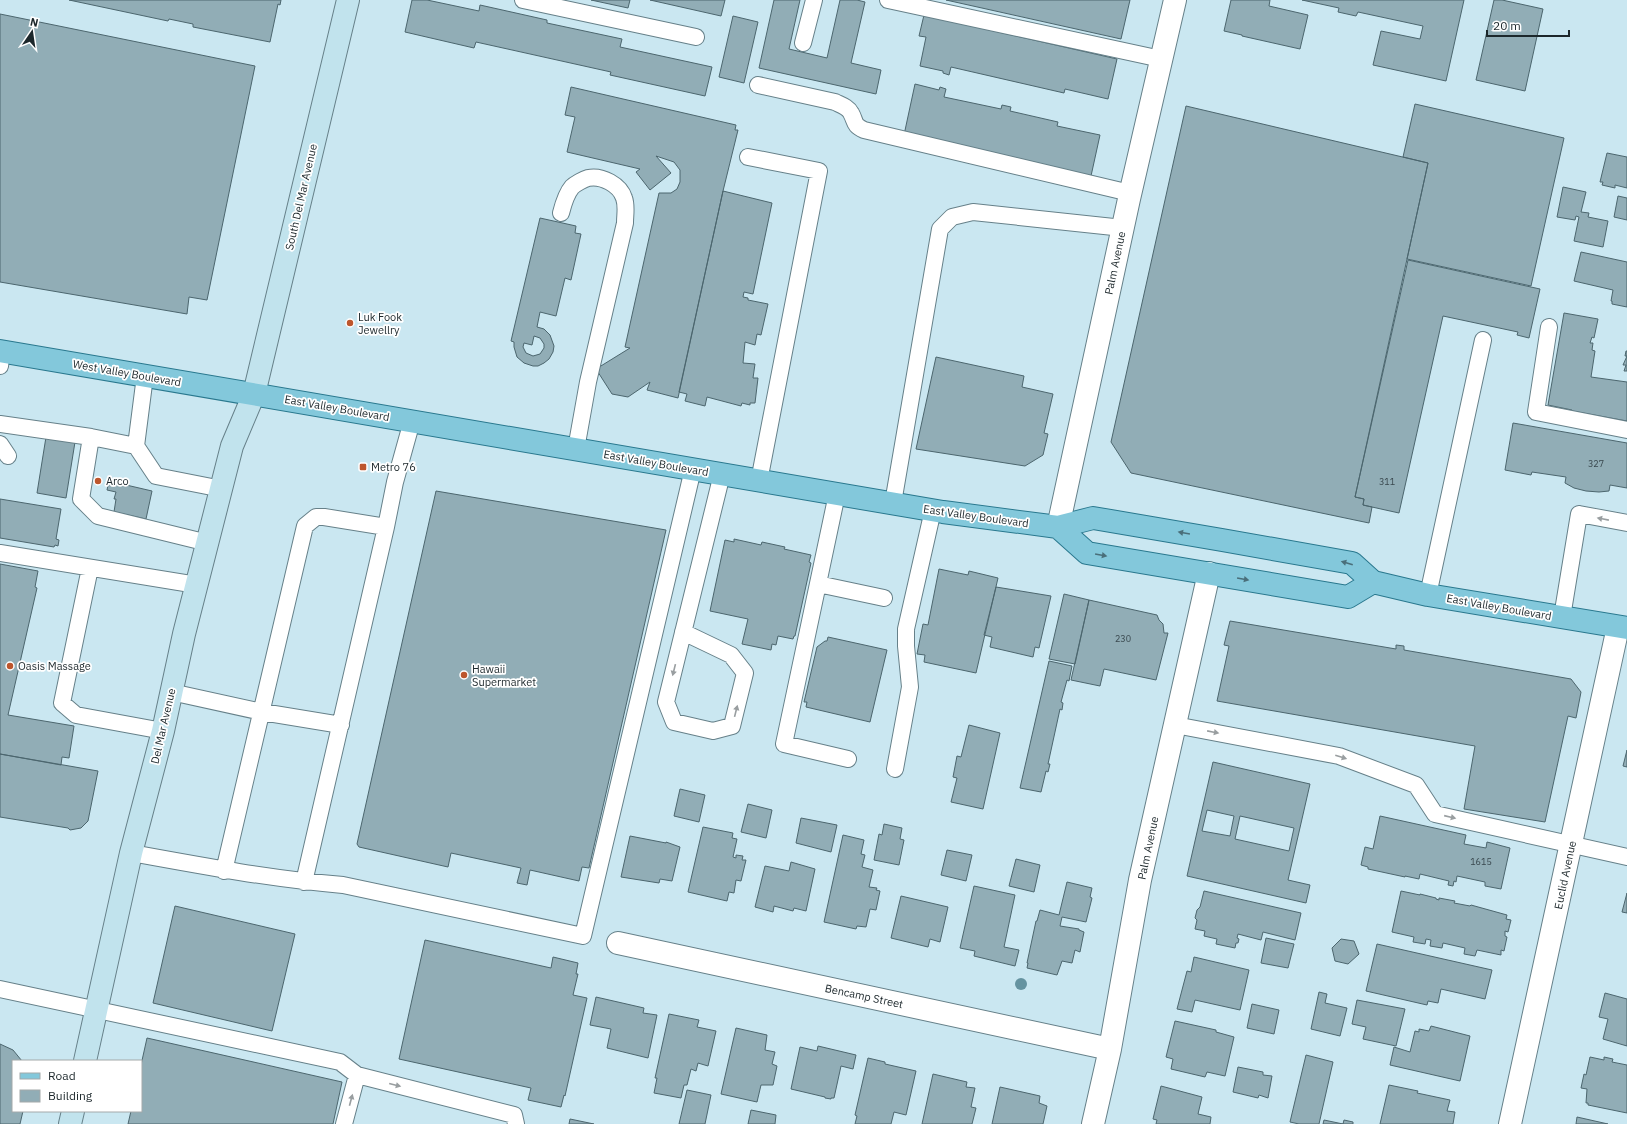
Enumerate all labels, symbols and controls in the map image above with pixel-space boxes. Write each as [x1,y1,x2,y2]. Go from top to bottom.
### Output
north arrow [12,12,52,52]
scale bar [1487,12,1569,38]
text: N [29,15,40,30]
text: 20 m [1493,18,1521,33]
street label: South Del Mar Avenue [282,142,320,252]
street label: Palm Avenue [1101,230,1129,296]
place label: Luk Fook Jewellry [358,310,402,337]
marker: Luk Fook Jewellry [345,318,355,328]
street label: West Valley Boulevard [72,357,182,389]
street label: East Valley Boulevard [283,392,391,424]
street label: East Valley Boulevard [602,447,710,479]
house number: 327 [1588,458,1604,469]
place label: Metro 76 [371,460,416,474]
marker: Metro 76 [358,462,368,472]
place label: Arco [106,474,129,488]
marker: Arco [93,476,103,486]
house number: 311 [1379,476,1395,487]
street label: East Valley Boulevard [922,502,1030,530]
one-way arrow [1597,515,1609,521]
one-way arrow [1178,530,1190,536]
one-way arrow [1095,552,1107,558]
one-way arrow [1340,560,1352,566]
one-way arrow [1237,576,1249,582]
street label: East Valley Boulevard [1445,591,1553,623]
house number: 230 [1115,633,1131,644]
place label: Oasis Massage [18,659,91,673]
marker: Oasis Massage [5,661,15,671]
place label: Hawaii Supermarket [472,662,536,689]
one-way arrow [671,664,677,676]
marker: Hawaii Supermarket [459,670,469,680]
street label: Del Mar Avenue [147,687,179,765]
one-way arrow [733,705,739,717]
one-way arrow [1207,729,1220,735]
one-way arrow [1335,755,1347,761]
street label: Palm Avenue [1134,815,1162,881]
one-way arrow [1444,815,1456,821]
street label: Euclid Avenue [1551,839,1579,911]
house number: 1615 [1470,856,1492,867]
street label: Bencamp Street [824,981,905,1011]
legend [12,1060,142,1112]
text: Road [48,1068,76,1083]
one-way arrow [388,1082,401,1088]
text: Building [48,1088,93,1103]
one-way arrow [348,1093,354,1106]

